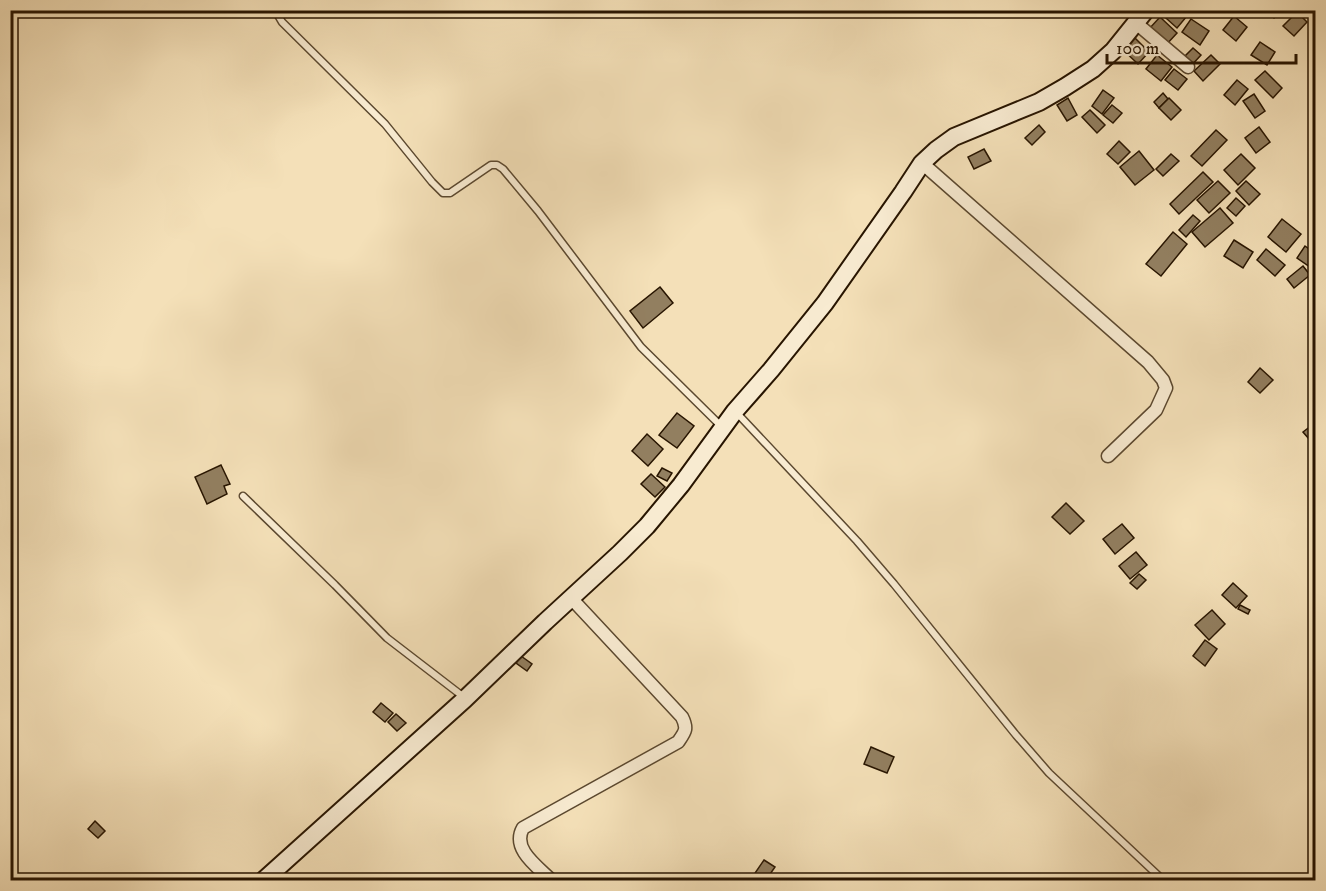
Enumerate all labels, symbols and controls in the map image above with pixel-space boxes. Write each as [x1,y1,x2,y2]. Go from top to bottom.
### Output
scale bar [1107,27,1296,65]
text: 100 m [1116,38,1159,60]

